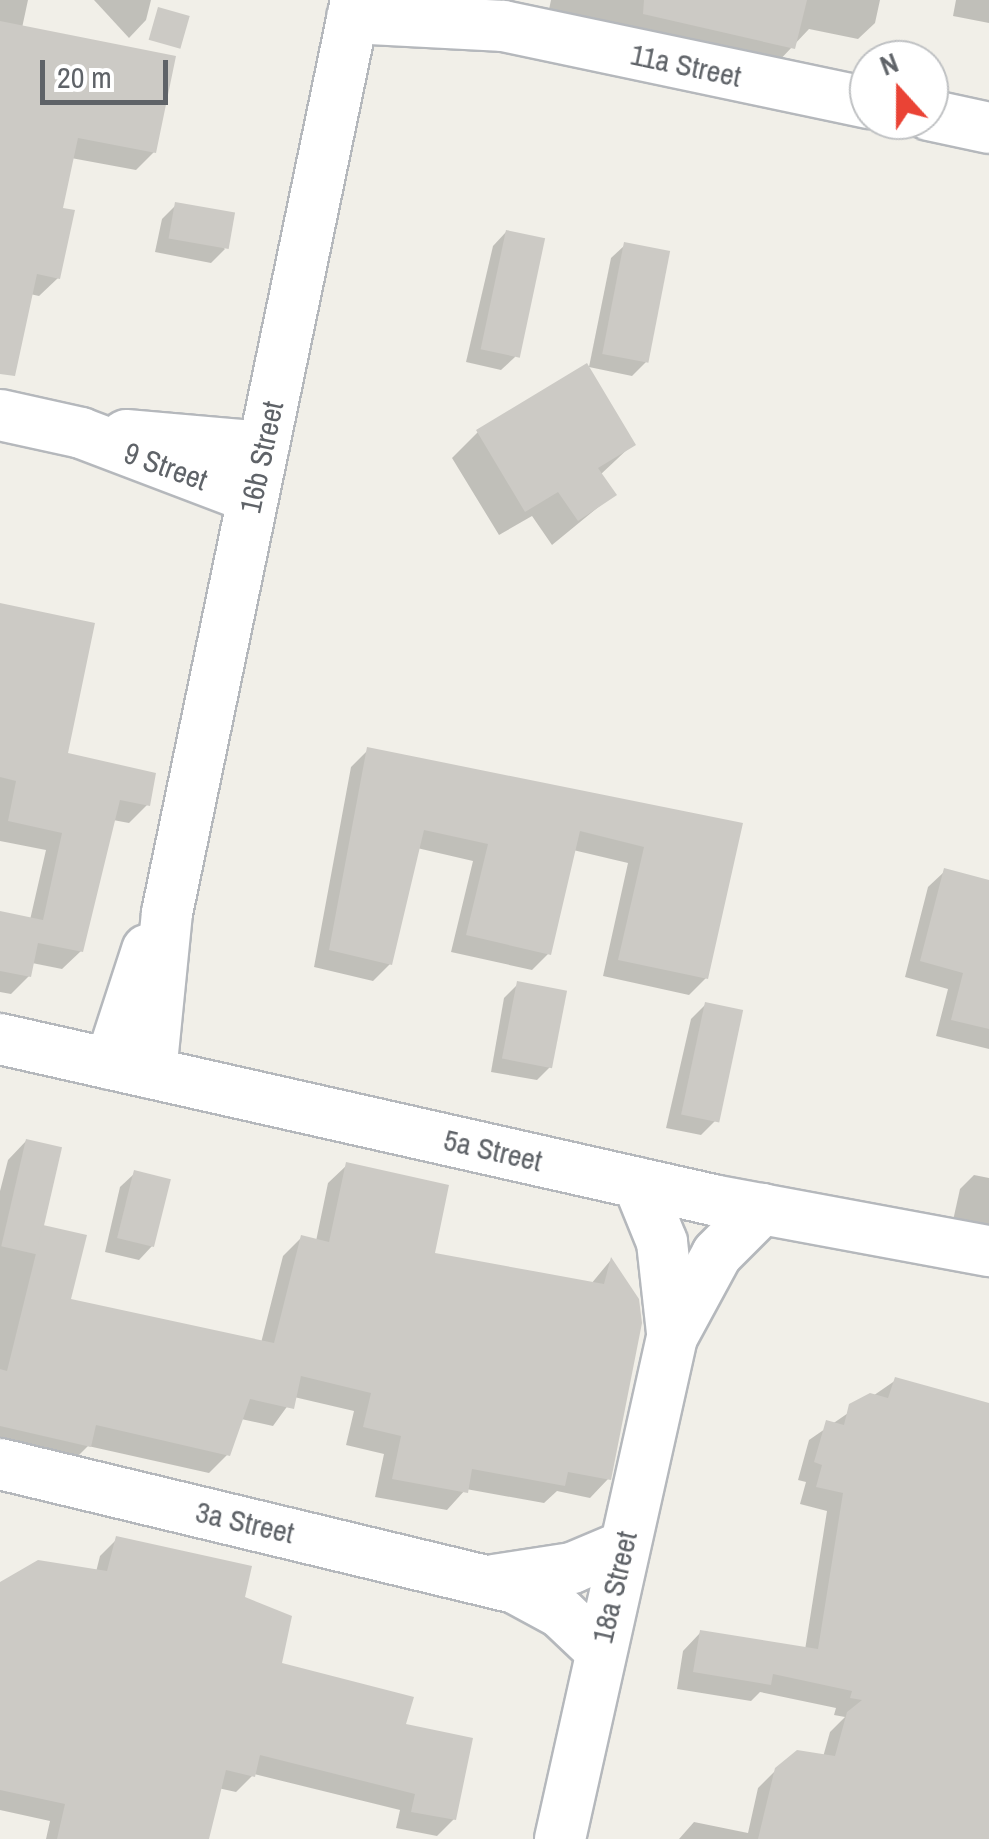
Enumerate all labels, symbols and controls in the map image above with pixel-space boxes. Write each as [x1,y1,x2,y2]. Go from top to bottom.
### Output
street label: 11a Street [628,36,744,94]
scale bar [45,40,172,102]
north arrow [849,40,949,140]
text: N [874,43,904,85]
text: 20 m [57,57,112,97]
street label: 16b Street [232,398,290,516]
street label: 9 Street [119,434,213,498]
street label: 5a Street [440,1121,546,1179]
street label: 3a Street [192,1493,298,1551]
street label: 18a Street [584,1528,644,1646]

